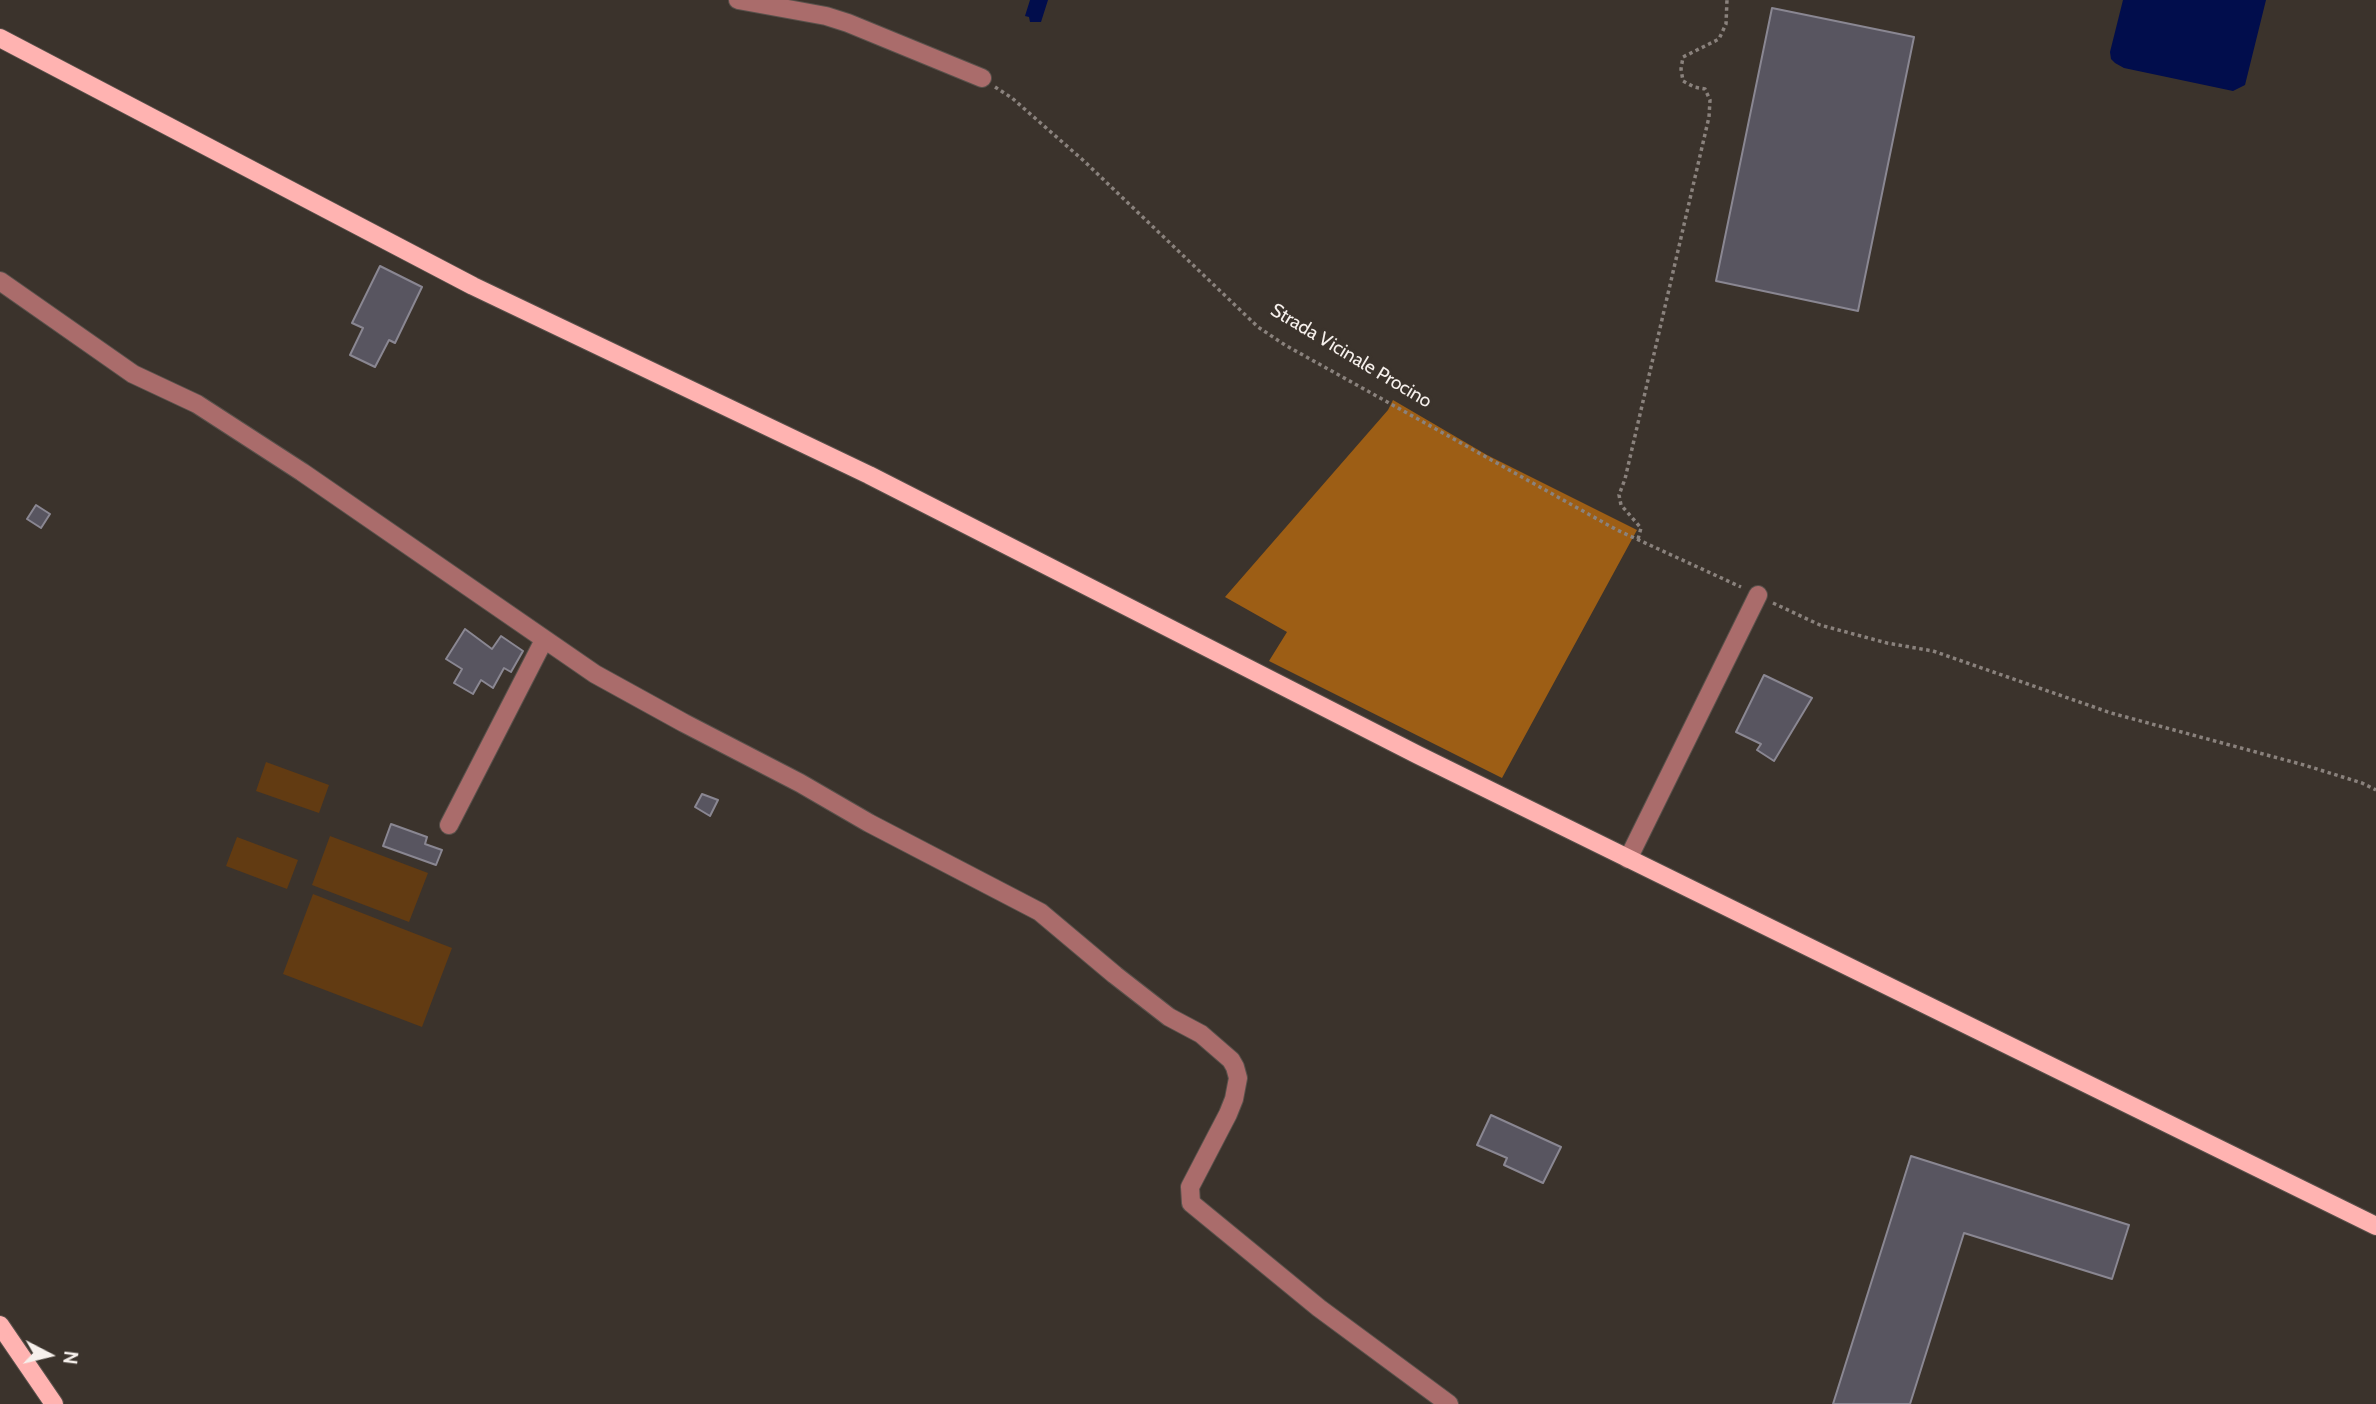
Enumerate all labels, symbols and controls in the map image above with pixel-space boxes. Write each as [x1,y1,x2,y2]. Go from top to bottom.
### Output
street label: Strada Vicinale Procino [1266,299,1436,413]
north arrow [14,1320,84,1390]
text: N [58,1350,83,1366]

